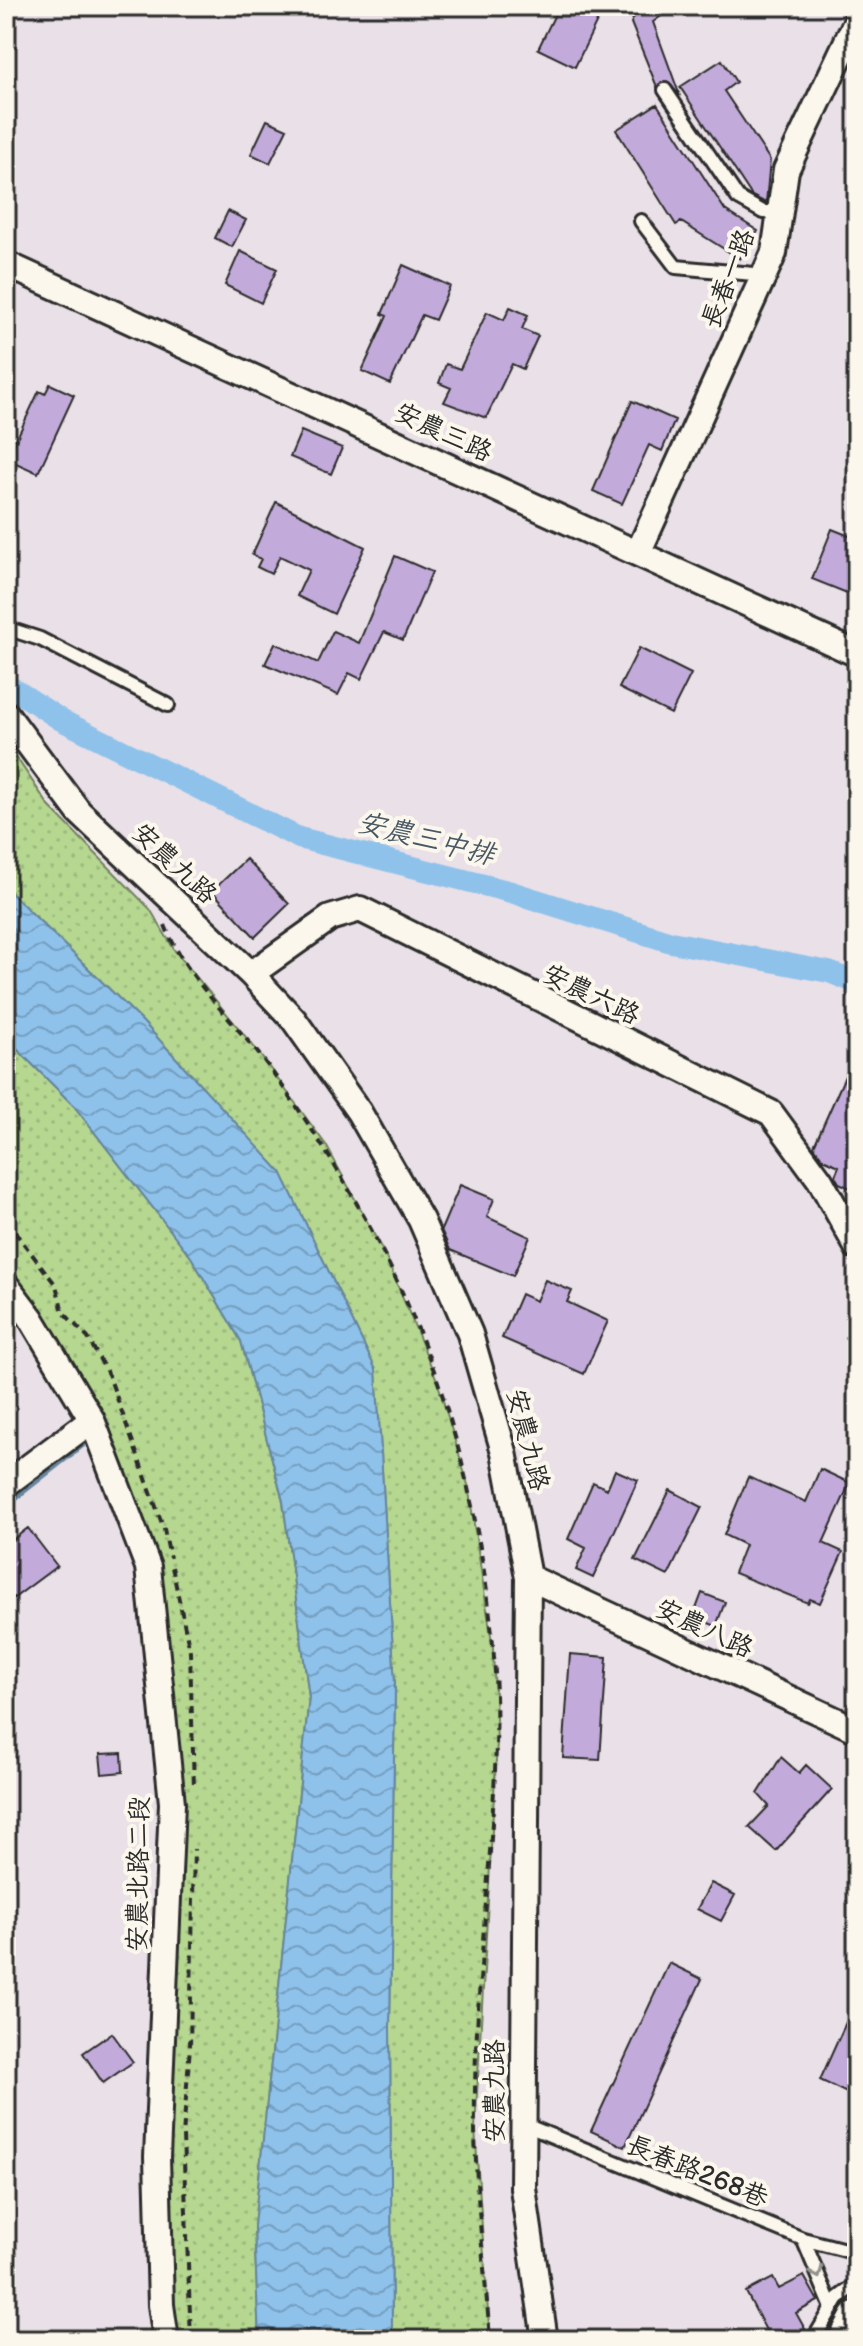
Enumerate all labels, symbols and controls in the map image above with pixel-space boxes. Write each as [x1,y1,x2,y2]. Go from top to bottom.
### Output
street label: 長春一路 [696,225,762,333]
street label: 安農三路 [389,397,497,469]
water label: 安農三中排 [354,806,501,873]
street label: 安農九路 [125,817,223,911]
street label: 安農六路 [537,958,645,1032]
street label: 安農九路 [499,1386,555,1494]
street label: 安農八路 [650,1593,758,1665]
street label: 安農北路二段 [122,1796,156,1952]
street label: 安農九路 [480,2039,511,2143]
street label: 長春路268巷 [621,2129,773,2215]
one-way arrow [808,2265,824,2280]

